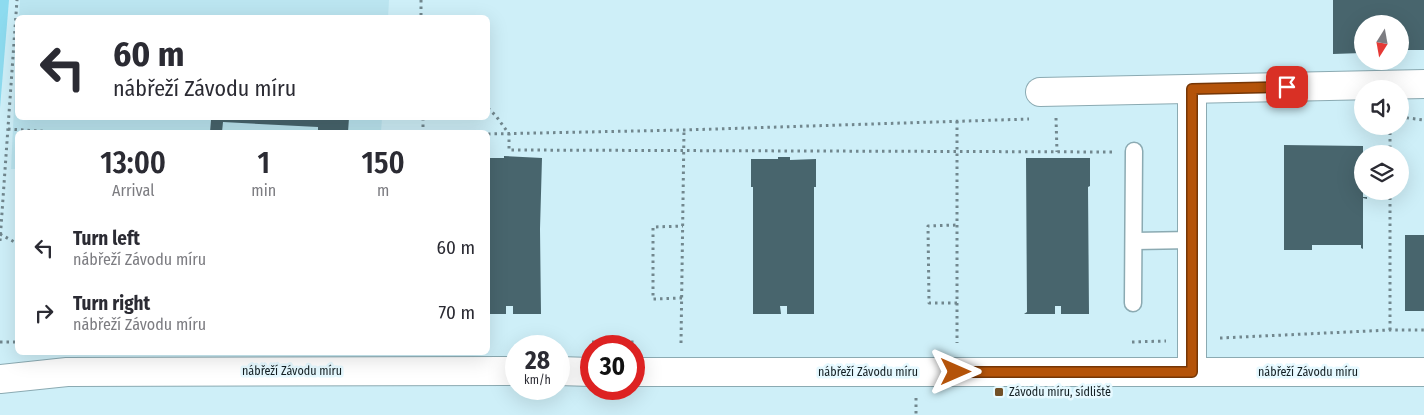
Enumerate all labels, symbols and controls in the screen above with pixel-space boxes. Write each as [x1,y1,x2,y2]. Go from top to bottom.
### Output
north arrow [1354,15,1409,70]
map controls [1354,15,1409,200]
text: 60 m [113,33,184,75]
icon: left [30,35,95,100]
pin [1266,66,1308,108]
icon: arrive [1273,73,1301,101]
text: nábřeží Závodu míru [113,75,296,102]
button: sound [1354,80,1409,135]
text: 13:00 [100,145,166,181]
text: 1 [258,145,270,181]
text: 150 [361,145,405,181]
button: layers [1354,145,1409,200]
text: Arrival [112,181,154,200]
text: min [251,181,276,200]
text: m [377,181,389,200]
text: Turn left [73,227,140,250]
icon: left [30,234,58,262]
text: 60 m [437,236,475,259]
text: nábřeží Závodu míru [73,250,206,269]
text: Turn right [73,292,150,315]
icon: right [30,299,58,327]
text: 70 m [439,301,475,324]
text: nábřeží Závodu míru [73,315,206,334]
speed limit sign: 30 [580,335,645,400]
position arrow [929,345,981,397]
text: 28 [525,346,550,376]
street label: nábřeží Závodu míru [242,364,342,378]
street label: nábřeží Závodu míru [818,365,918,379]
street label: nábřeží Závodu míru [1258,365,1358,379]
text: km/h [524,373,551,387]
place label: Závodu míru, sídliště [1009,385,1111,399]
marker: Závodu míru, sídliště [993,386,1005,398]

